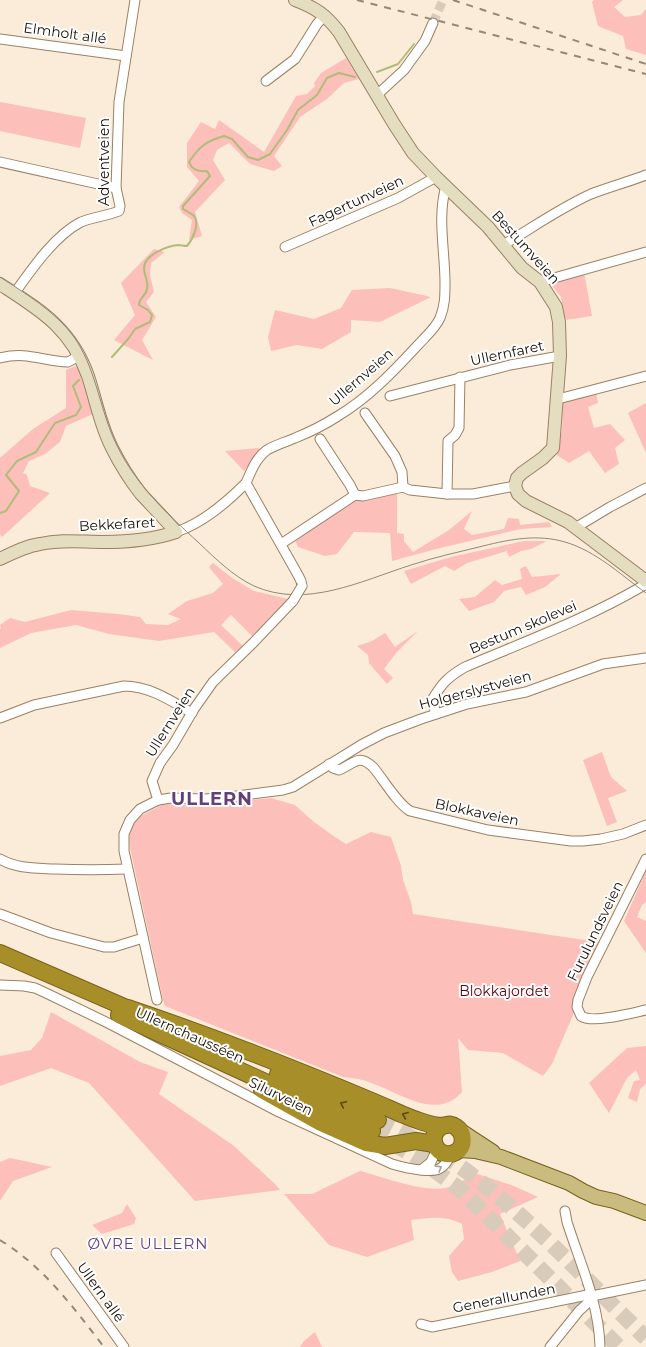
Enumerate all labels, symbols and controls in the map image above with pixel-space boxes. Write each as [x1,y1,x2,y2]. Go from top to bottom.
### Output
street label: Elmholt allé [22,18,108,48]
street label: Adventveien [95,118,113,206]
street label: Fagertunveien [306,171,406,231]
street label: Bestumveien [488,206,564,288]
street label: Ullernfaret [469,336,546,370]
street label: Ullernveien [325,344,397,410]
street label: Bekkefaret [78,513,156,535]
street label: Bestum skolevei [467,596,579,658]
street label: Holgerslystveien [417,666,533,714]
street label: Ullernveien [141,684,199,760]
district label: ULLERN [171,788,253,810]
street label: Blokkaveien [433,794,521,830]
street label: Furulundsveien [563,878,627,984]
park label: Blokkajordet [459,982,549,1000]
street label: Ullernchausséen [133,1003,247,1067]
street label: Silurveien [246,1073,316,1119]
one-way arrow [340,1101,347,1109]
one-way arrow [401,1112,409,1120]
one-way arrow [435,1165,442,1172]
district label: ØVRE ULLERN [88,1234,208,1253]
street label: Ullern allé [73,1258,129,1326]
street label: Generallunden [451,1279,557,1317]

